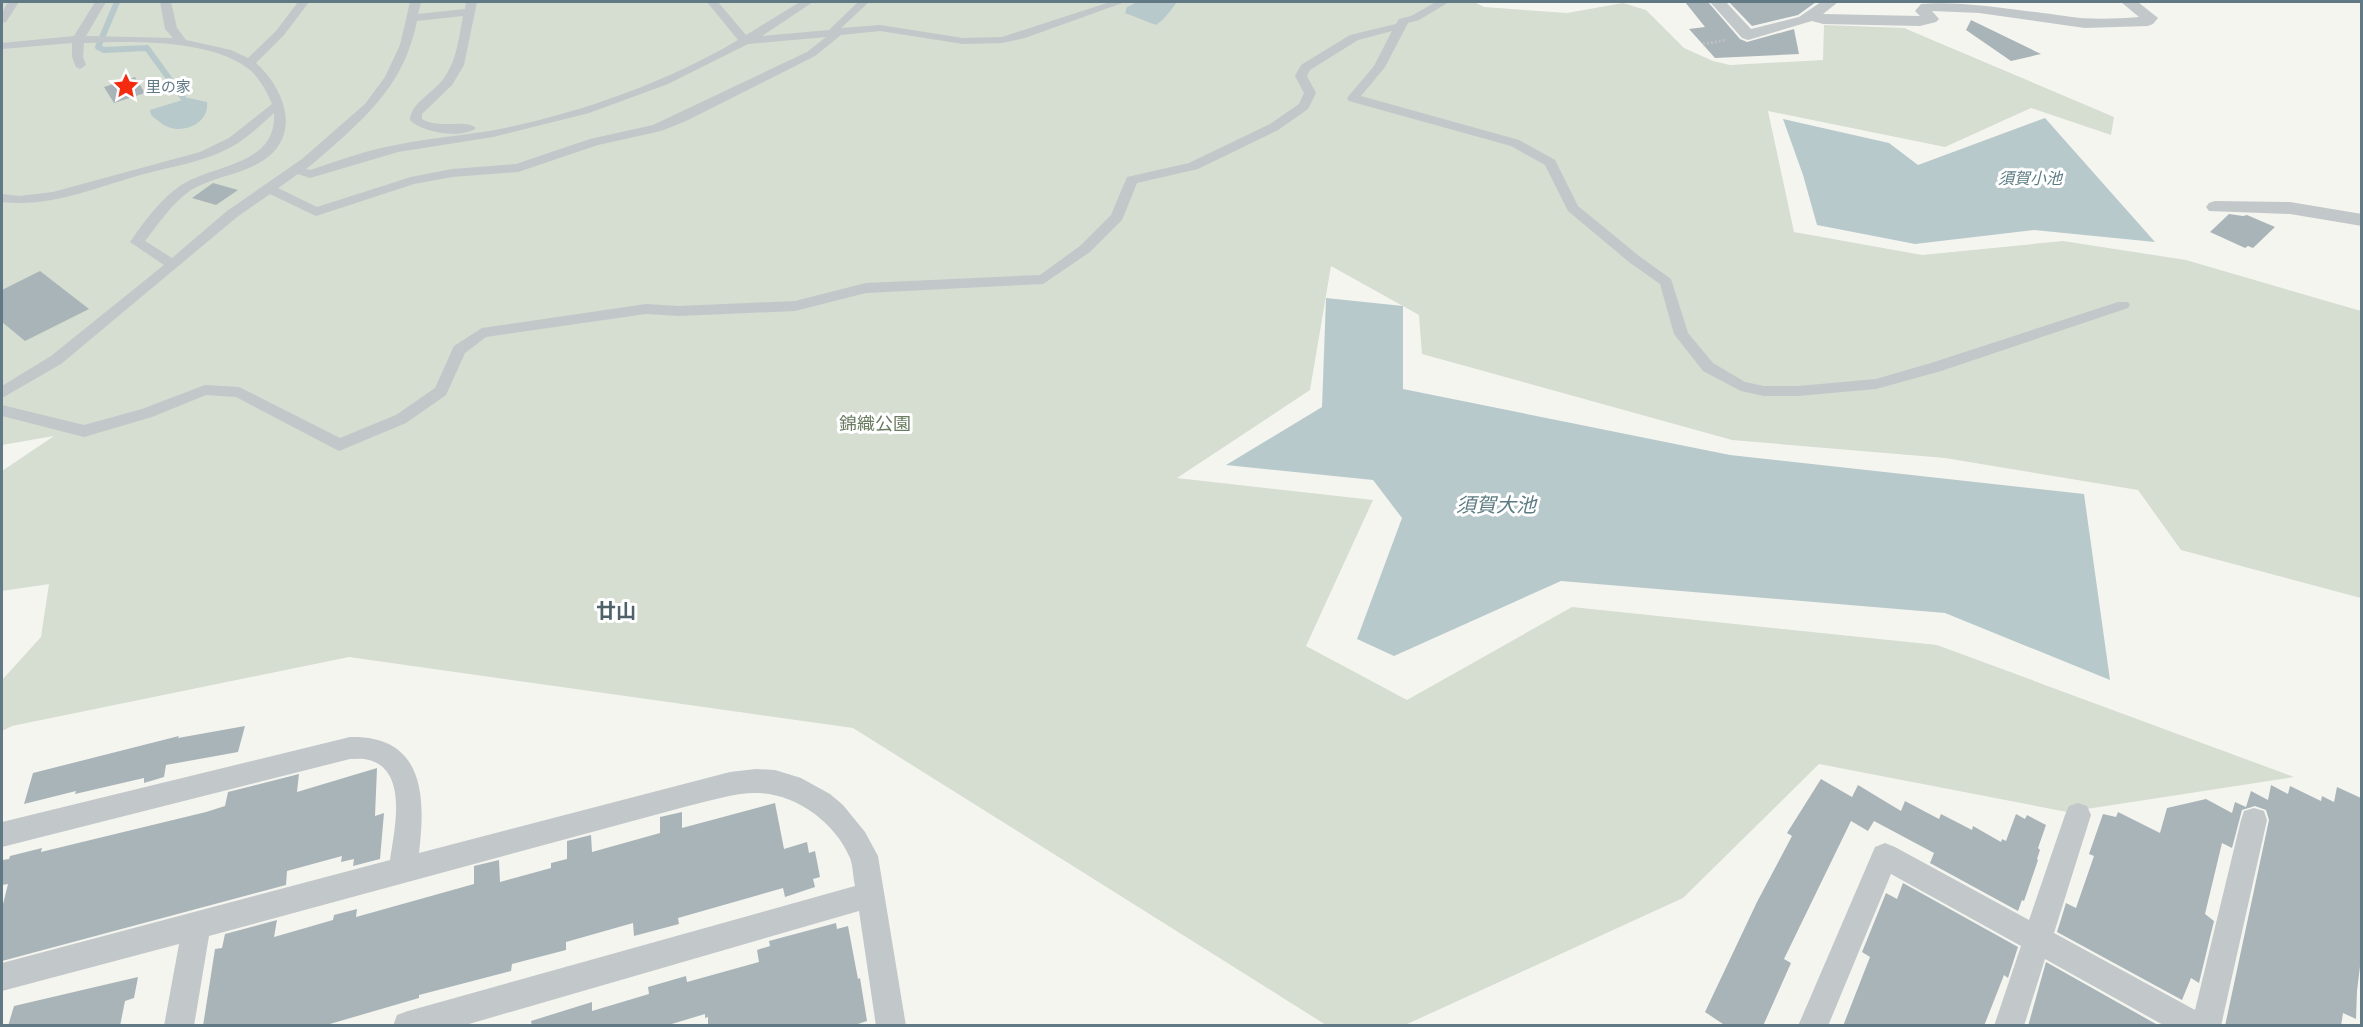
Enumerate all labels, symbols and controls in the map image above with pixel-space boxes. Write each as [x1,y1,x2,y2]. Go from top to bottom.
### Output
place icon: 里の家 [111,71,141,101]
place label: 里の家 [146,77,191,96]
water label: 須賀小池 [1998,169,2064,188]
park label: 錦織公園 [839,413,911,435]
water label: 須賀大池 [1456,493,1538,517]
district label: 廿山 [596,599,636,623]

